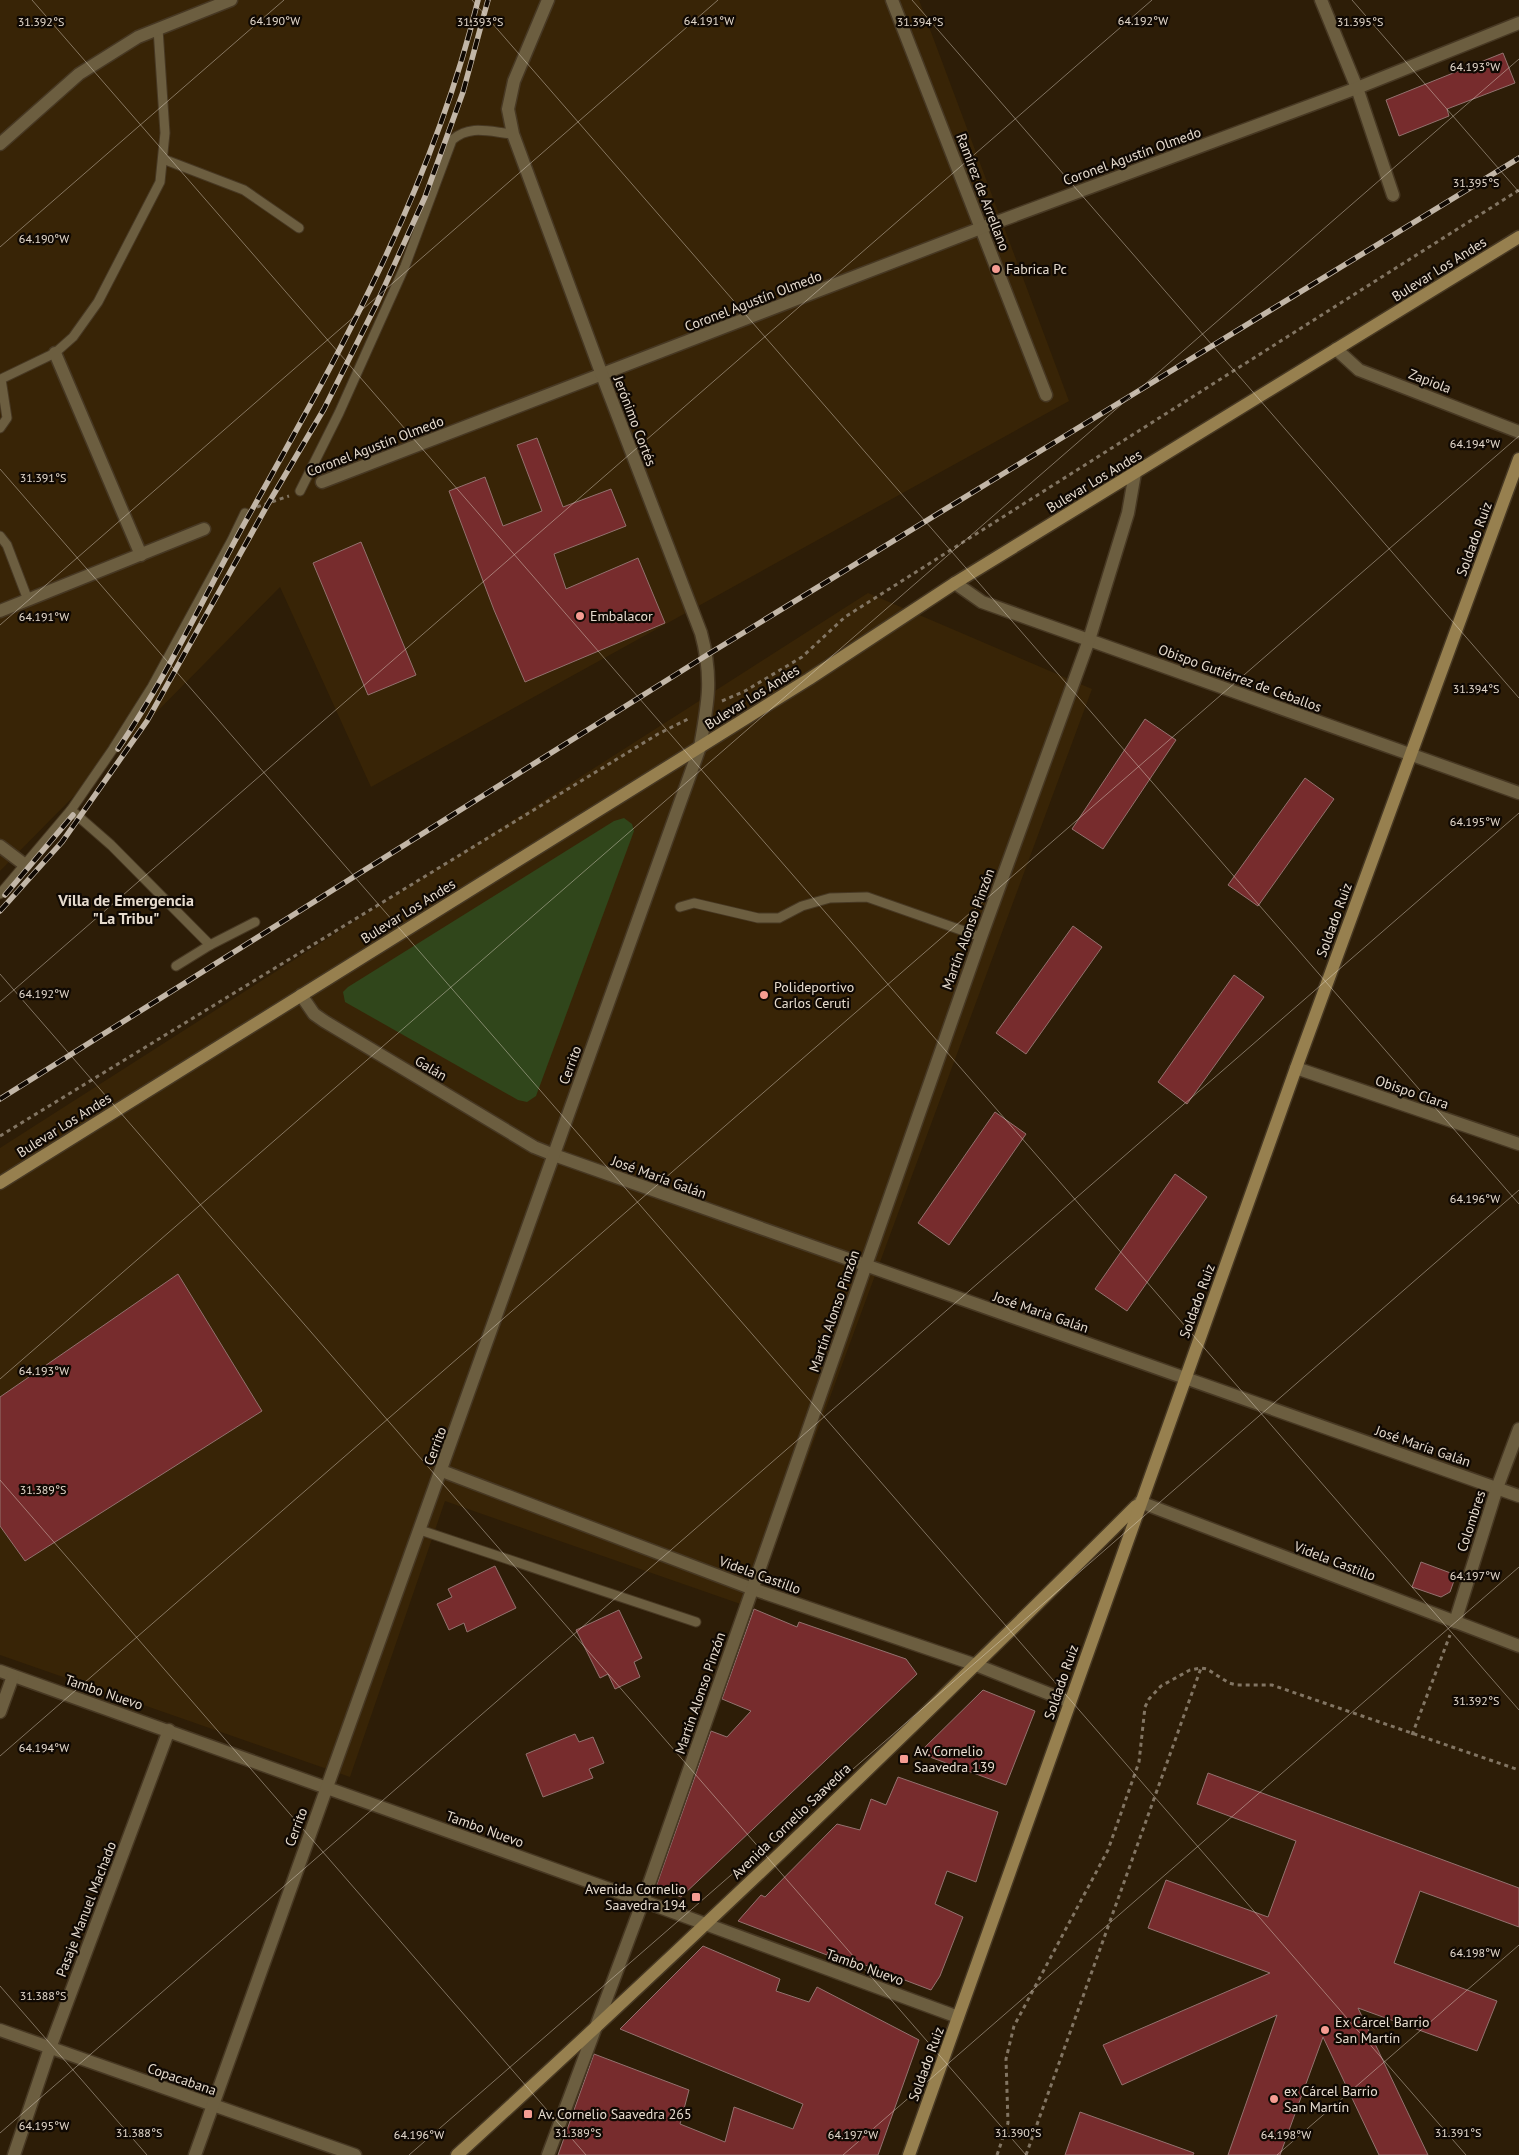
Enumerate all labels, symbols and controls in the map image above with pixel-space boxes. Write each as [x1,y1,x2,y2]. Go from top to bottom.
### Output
text: 64.190°W [250,13,300,28]
text: 64.191°W [684,13,734,28]
text: 64.192°W [1118,13,1168,28]
text: 31.392°S [18,14,64,29]
text: 31.393°S [457,14,503,29]
text: 31.394°S [897,14,943,29]
text: 31.395°S [1337,14,1383,29]
text: 64.193°W [1450,59,1500,74]
street label: Coronel Agustín Olmedo [1061,123,1203,189]
street label: Ramírez de Arrellano [952,131,1014,253]
text: 31.395°S [1453,175,1499,190]
text: 64.190°W [19,231,69,246]
street label: Bulevar Los Andes [1388,233,1490,305]
place label: Fabrica Pc [1006,260,1067,278]
marker: Fabrica Pc [990,263,1002,275]
street label: Coronel Agustín Olmedo [682,267,824,335]
street label: Zapiola [1406,365,1454,397]
street label: Jerónimo Cortés [609,372,661,469]
street label: Coronel Agustín Olmedo [304,412,446,480]
text: 64.194°W [1450,436,1500,451]
street label: Bulevar Los Andes [1043,445,1145,517]
text: 31.391°S [20,470,66,485]
street label: Soldado Ruiz [1452,499,1496,579]
place label: Embalacor [590,607,653,625]
text: 64.191°W [19,609,69,624]
marker: Embalacor [574,610,586,622]
street label: Obispo Gutiérrez de Ceballos [1156,640,1324,716]
street label: Bulevar Los Andes [701,661,803,733]
text: 31.394°S [1453,681,1499,696]
text: 64.195°W [1450,814,1500,829]
street label: Martín Alonso Pinzón [938,866,998,992]
street label: Bulevar Los Andes [357,875,459,947]
street label: Soldado Ruiz [1312,880,1356,960]
district label: Villa de Emergencia "La Tribu" [57,890,194,928]
place label: Polideportivo Carlos Ceruti [774,978,854,1012]
text: 64.192°W [19,986,69,1001]
marker: Polideportivo Carlos Ceruti [758,989,770,1001]
street label: Cerrito [555,1043,585,1087]
street label: Galán [412,1051,450,1085]
street label: Obispo Clara [1373,1071,1451,1113]
street label: Bulevar Los Andes [13,1089,115,1161]
street label: José María Galán [608,1151,709,1203]
text: 64.196°W [1450,1191,1500,1206]
street label: Martín Alonso Pinzón [805,1248,863,1374]
street label: Soldado Ruiz [1175,1261,1219,1341]
street label: José María Galán [990,1287,1091,1337]
text: 64.193°W [19,1363,69,1378]
street label: José María Galán [1372,1421,1473,1471]
street label: Cerrito [420,1424,450,1468]
text: 31.389°S [20,1482,66,1497]
street label: Colombres [1453,1488,1489,1554]
street label: Videla Castillo [1291,1537,1378,1585]
street label: Videla Castillo [716,1552,803,1598]
text: 64.197°W [1450,1568,1500,1583]
street label: Martín Alonso Pinzón [671,1630,729,1756]
street label: Soldado Ruiz [1040,1642,1082,1722]
street label: Tambo Nuevo [63,1670,145,1714]
text: 31.392°S [1453,1693,1499,1708]
text: 64.194°W [19,1740,69,1755]
place label: Av. Cornelio Saavedra 139 [914,1742,995,1776]
marker: Av. Cornelio Saavedra 139 [898,1753,910,1765]
street label: Avenida Cornelio Saavedra [728,1759,854,1883]
street label: Cerrito [281,1805,311,1849]
street label: Tambo Nuevo [444,1807,526,1851]
street label: Pasaje Manuel Machado [52,1839,120,1979]
place label: Avenida Cornelio Saavedra 194 [585,1880,686,1914]
marker: Avenida Cornelio Saavedra 194 [690,1891,702,1903]
street label: Tambo Nuevo [824,1945,906,1989]
text: 64.198°W [1450,1945,1500,1960]
text: 31.388°S [20,1988,66,2003]
place label: Ex Cárcel Barrio San Martín [1335,2013,1430,2047]
street label: Soldado Ruiz [904,2024,948,2104]
marker: Ex Cárcel Barrio San Martín [1319,2024,1331,2036]
street label: Copacabana [145,2059,219,2099]
place label: ex Cárcel Barrio San Martín [1284,2082,1378,2116]
marker: ex Cárcel Barrio San Martín [1268,2093,1280,2105]
place label: Av. Cornelio Saavedra 265 [538,2105,692,2123]
marker: Av. Cornelio Saavedra 265 [522,2108,534,2120]
text: 64.195°W [19,2118,69,2133]
text: 31.388°S [116,2125,162,2140]
text: 31.389°S [555,2125,601,2140]
text: 31.390°S [995,2125,1041,2140]
text: 31.391°S [1435,2125,1481,2140]
text: 64.196°W [394,2127,444,2142]
text: 64.197°W [828,2127,878,2142]
text: 64.198°W [1261,2127,1311,2142]

